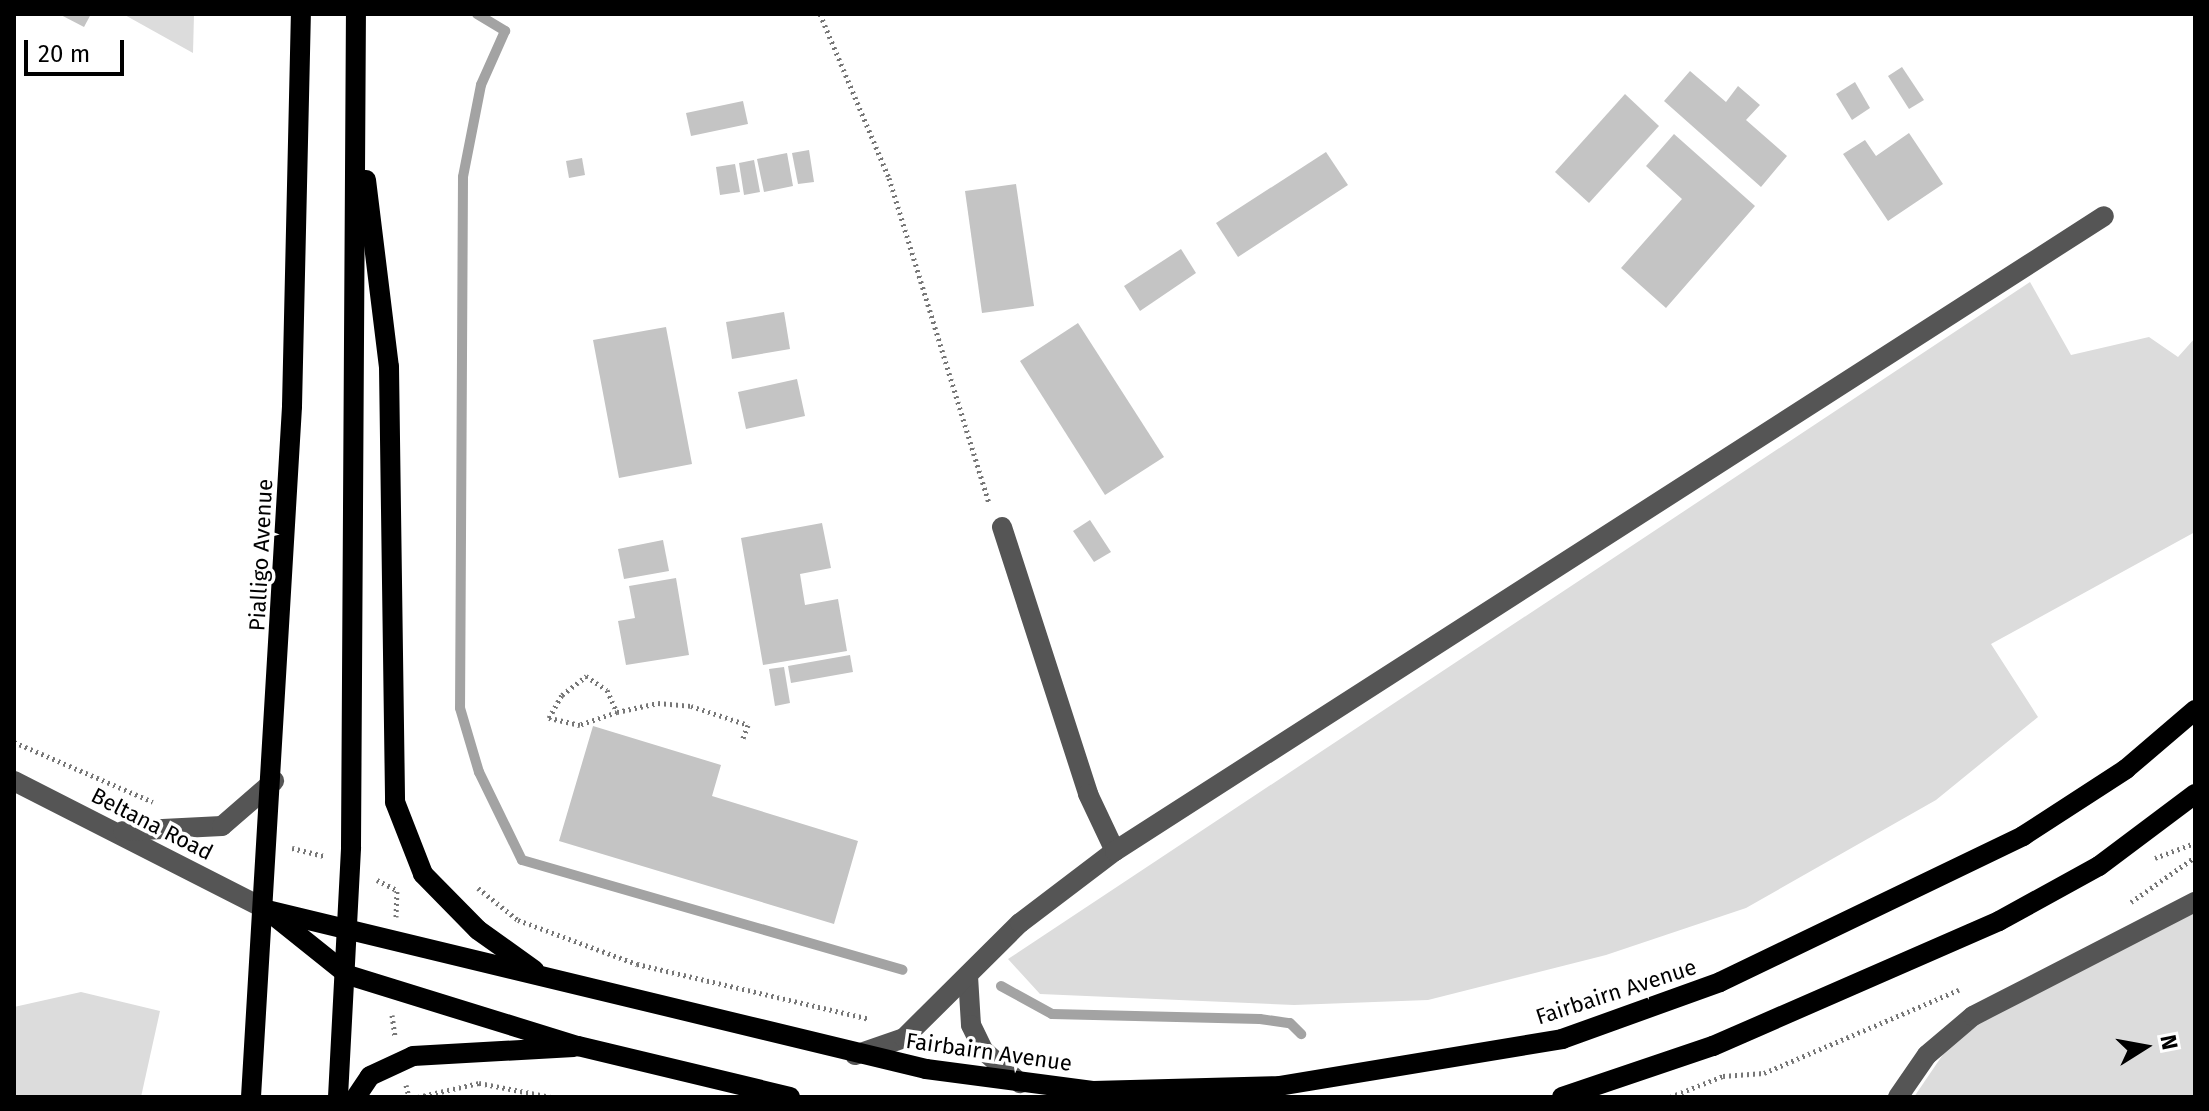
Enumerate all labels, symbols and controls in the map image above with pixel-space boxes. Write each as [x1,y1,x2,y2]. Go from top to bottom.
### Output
scale bar [28,24,128,74]
text: 20 m [38,40,90,68]
street label: Pialligo Avenue [244,478,278,632]
street label: Beltana Road [87,782,217,866]
street label: Fairbairn Avenue [1532,954,1700,1030]
north arrow [2105,1007,2185,1087]
street label: Fairbairn Avenue [904,1027,1074,1077]
text: N [2154,1033,2184,1052]

